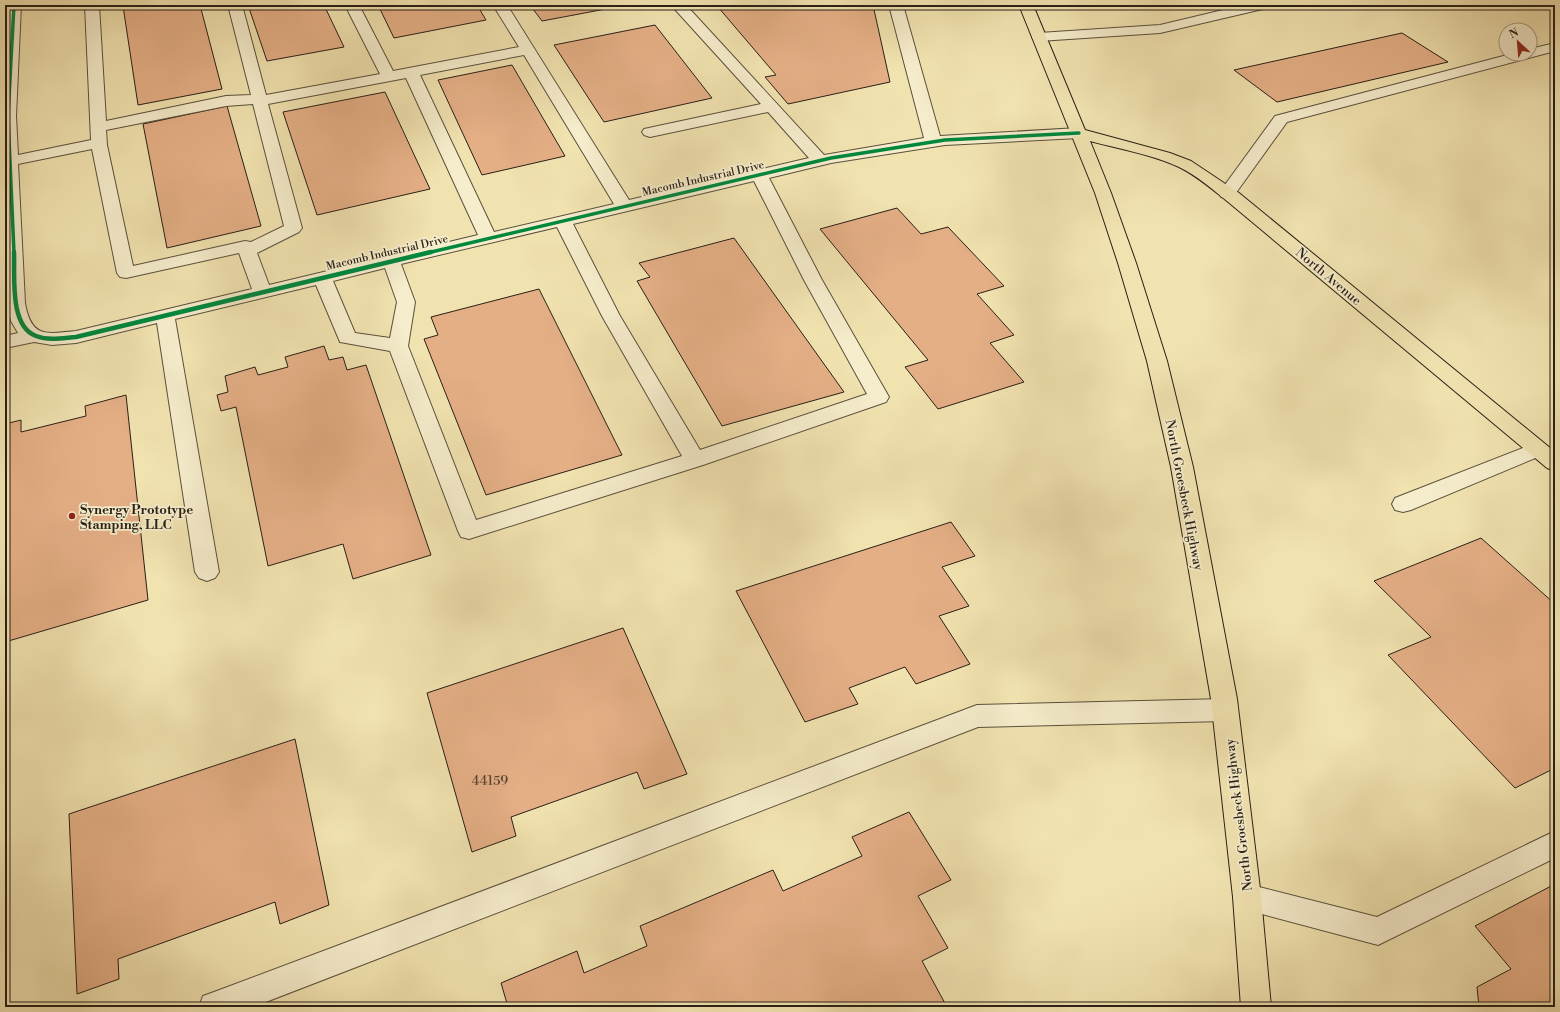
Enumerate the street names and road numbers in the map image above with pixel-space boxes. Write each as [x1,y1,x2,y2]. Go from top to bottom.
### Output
street label: Macomb Industrial Drive [641,158,766,200]
street label: Macomb Industrial Drive [325,232,450,274]
street label: North Avenue [1292,245,1365,309]
street label: North Groesbeck Highway [1162,418,1207,573]
street label: North Groesbeck Highway [1222,737,1256,892]

